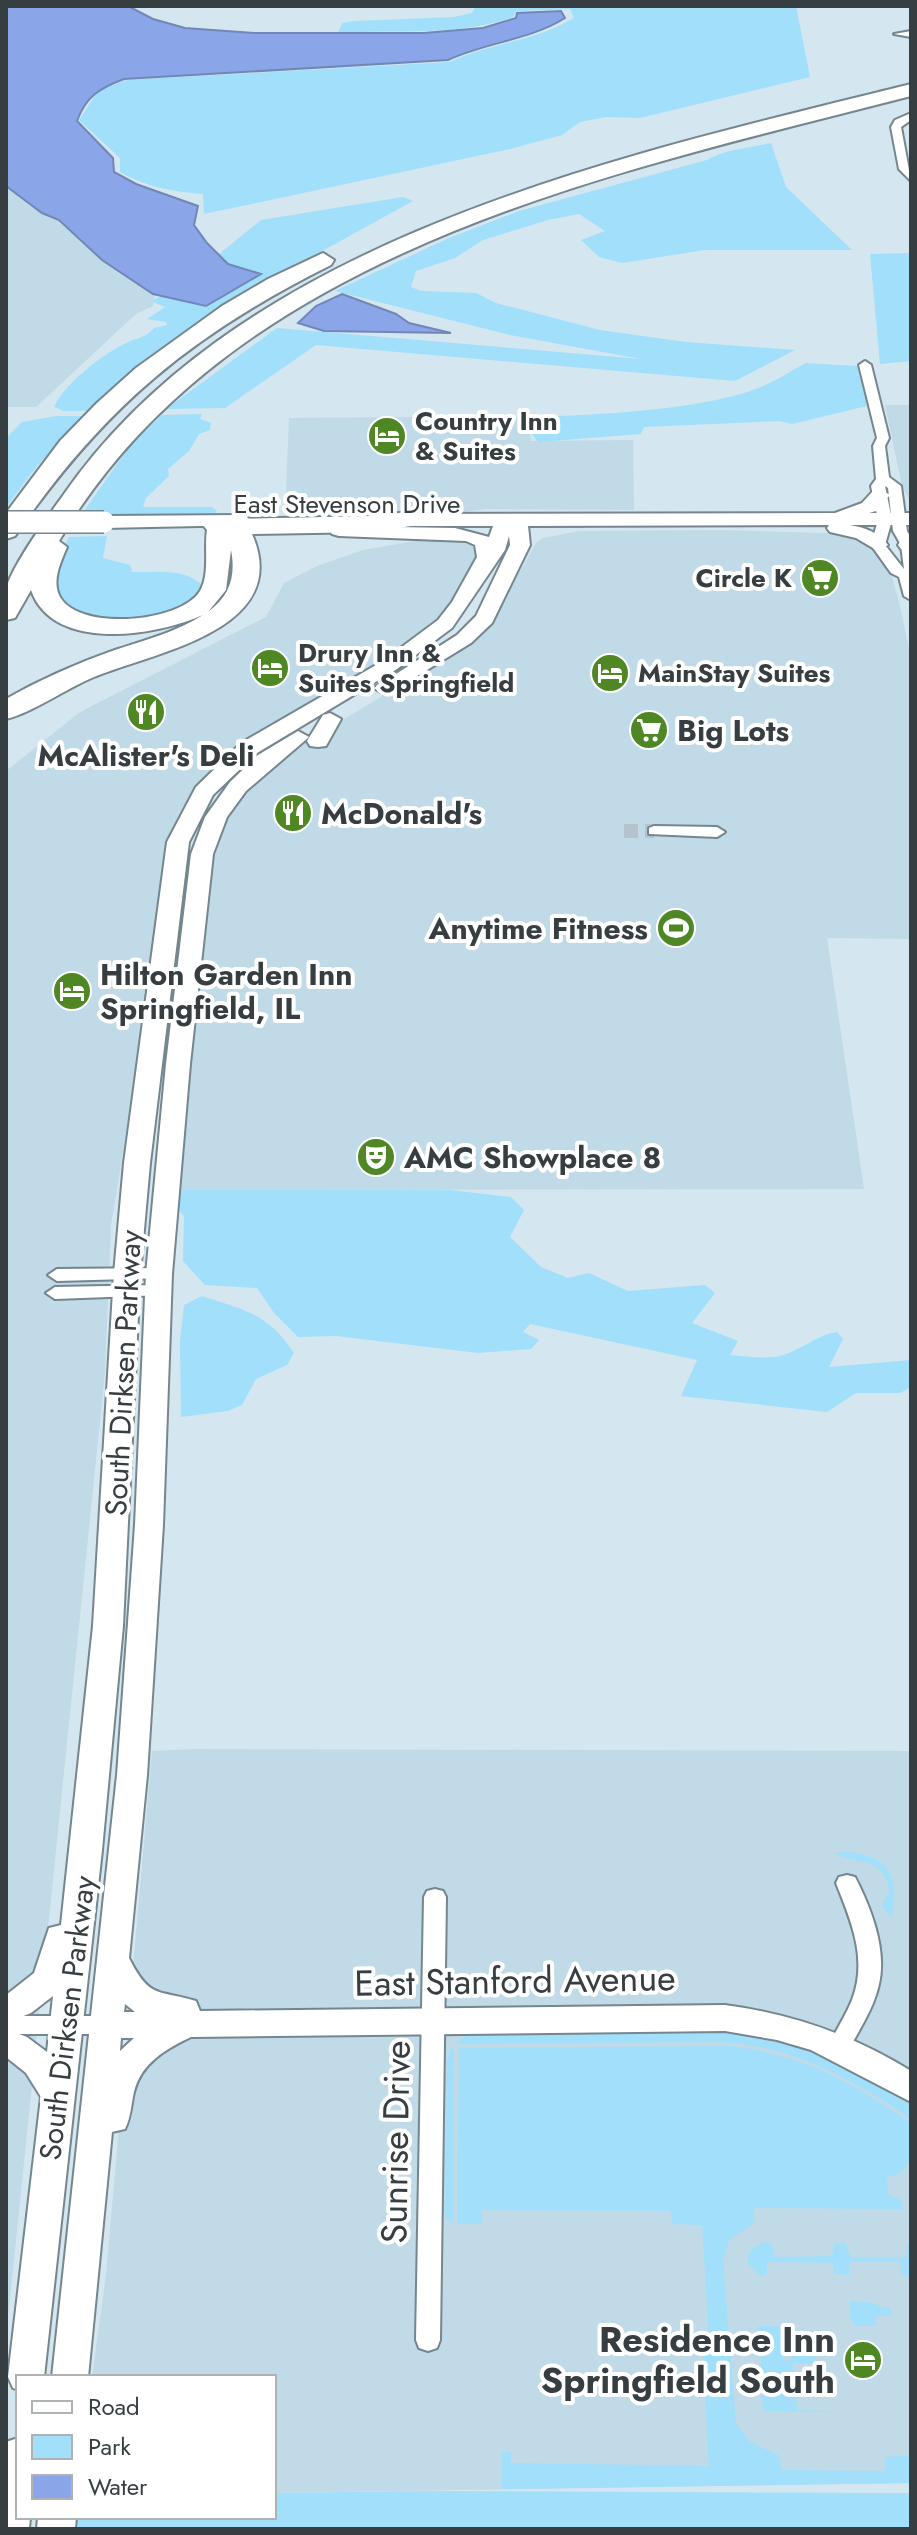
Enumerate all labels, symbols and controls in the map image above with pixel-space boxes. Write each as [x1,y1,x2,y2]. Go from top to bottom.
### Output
place label: Country Inn & Suites [415,402,558,470]
hotel icon: Country Inn & Suites [366,415,408,457]
street label: East Stevenson Drive [234,485,460,523]
supermarket icon: Circle K [799,557,841,599]
place label: Circle K [696,559,793,597]
place label: Drury Inn & Suites Springfield [298,634,514,702]
hotel icon: Drury Inn & Suites Springfield [249,647,291,689]
hotel icon: MainStay Suites [589,652,631,694]
place label: MainStay Suites [638,654,831,692]
restaurant icon: McAlister's Deli [125,691,167,733]
supermarket icon: Big Lots [628,709,670,751]
place label: Big Lots [677,709,789,752]
place label: McAlister's Deli [37,734,255,777]
restaurant icon: McDonald's [272,792,314,834]
place label: McDonald's [321,792,482,835]
place label: Anytime Fitness [427,907,648,950]
sports icon: Anytime Fitness [655,907,697,949]
place label: Hilton Garden Inn Springfield, IL [100,953,352,1030]
hotel icon: Hilton Garden Inn Springfield, IL [51,970,93,1012]
theatre icon: AMC Showplace 8 [355,1136,397,1178]
place label: AMC Showplace 8 [403,1136,661,1179]
street label: South Dirksen Parkway [94,1228,152,1517]
street label: South Dirksen Parkway [28,1873,106,2163]
street label: East Stanford Avenue [354,1951,676,2009]
street label: Sunrise Drive [367,2040,423,2244]
place label: Residence Inn Springfield South [541,2313,835,2406]
hotel icon: Residence Inn Springfield South [842,2339,884,2381]
legend [16,2375,276,2519]
text: Road [88,2389,140,2424]
text: Park [88,2429,131,2464]
text: Water [88,2469,148,2504]

